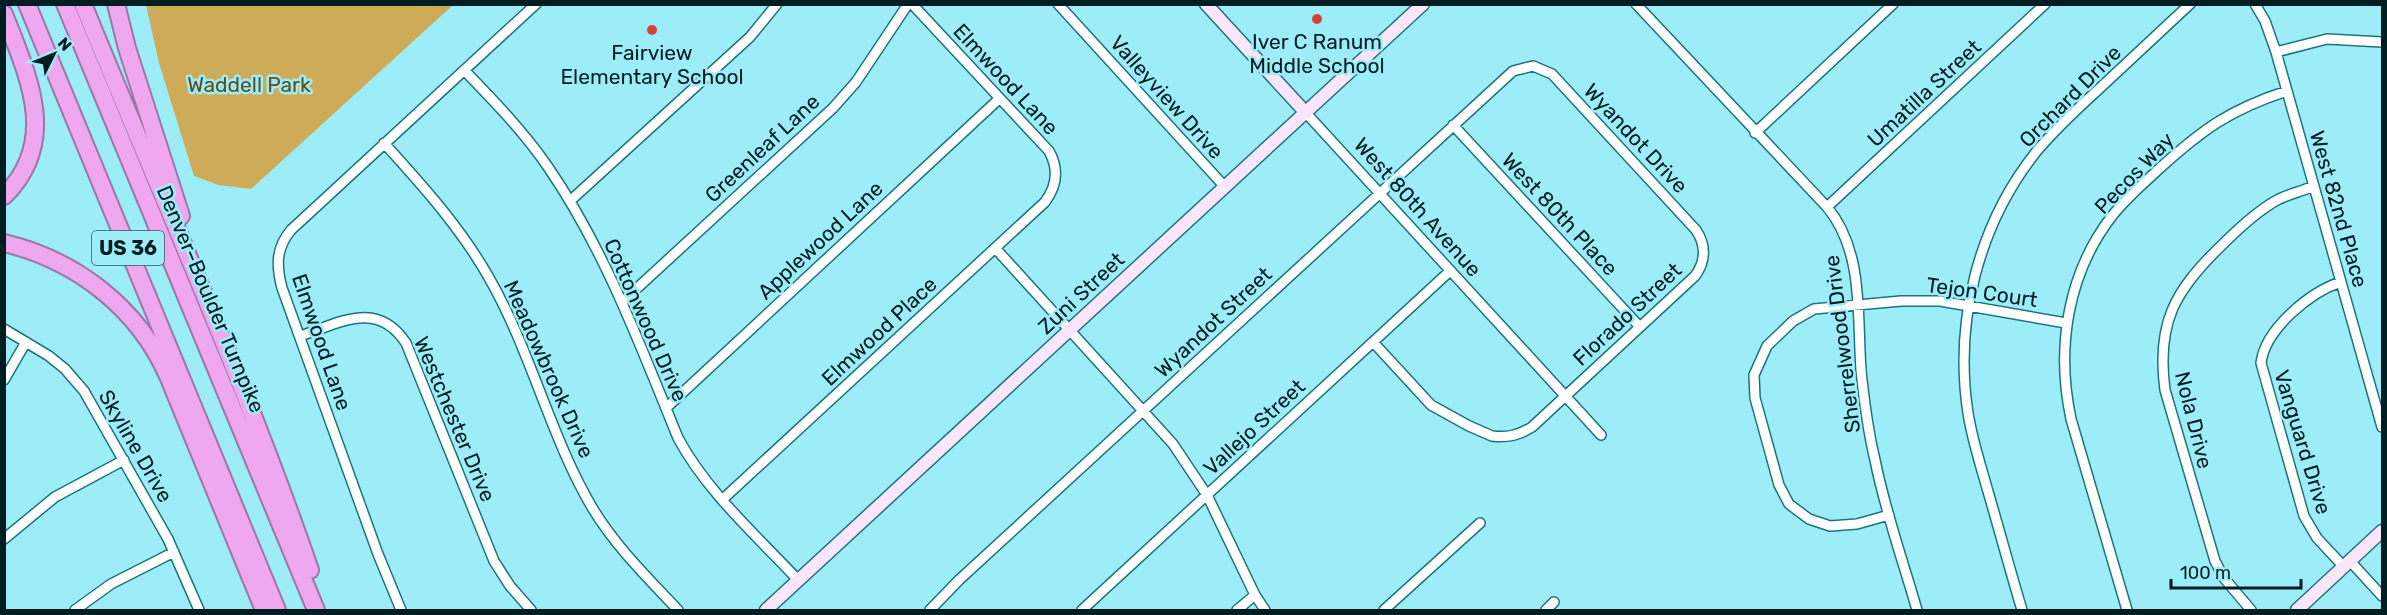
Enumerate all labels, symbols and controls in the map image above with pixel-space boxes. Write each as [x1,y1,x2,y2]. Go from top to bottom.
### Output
marker: Iver C Ranum Middle School [1310,12,1324,26]
street label: Elmwood Lane [948,18,1064,140]
marker: Fairview Elementary School [645,23,659,37]
north arrow [24,24,84,84]
place label: Iver C Ranum Middle School [1249,29,1385,78]
street label: Valleyview Drive [1105,30,1229,164]
text: N [54,33,75,55]
street label: Umatilla Street [1862,34,1986,152]
place label: Fairview Elementary School [560,40,744,89]
street label: Orchard Drive [2014,40,2126,152]
park label: Waddell Park [187,72,311,97]
street label: Wyandot Drive [1579,78,1693,198]
street label: Greenleaf Lane [700,89,824,207]
street label: Pecos Way [2089,127,2179,219]
street label: West 82nd Place [2305,128,2373,290]
street label: West 80th Avenue [1349,132,1487,282]
street label: West 80th Place [1497,147,1623,281]
street label: Applewood Lane [752,176,888,304]
street label: Denver–Boulder Turnpike [152,182,270,416]
road number: US 36 [92,231,164,265]
street label: Cottonwood Drive [599,235,693,405]
street label: Zuni Street [1033,247,1129,339]
street label: Sherrelwood Drive [1819,254,1865,434]
street label: Florado Street [1568,257,1686,371]
street label: Wyandot Street [1149,261,1277,383]
street label: Elmwood Lane [287,271,357,413]
street label: Elmwood Place [816,271,942,391]
street label: Tejon Court [1925,272,2039,312]
street label: Meadowbrook Drive [499,276,599,462]
street label: Westchester Drive [409,333,501,505]
street label: Vanguard Drive [2269,367,2337,517]
street label: Nola Drive [2170,369,2218,471]
street label: Vallejo Street [1198,374,1310,480]
street label: Skyline Drive [94,385,178,507]
scale bar [2171,552,2302,590]
text: 100 m [2180,562,2231,584]

